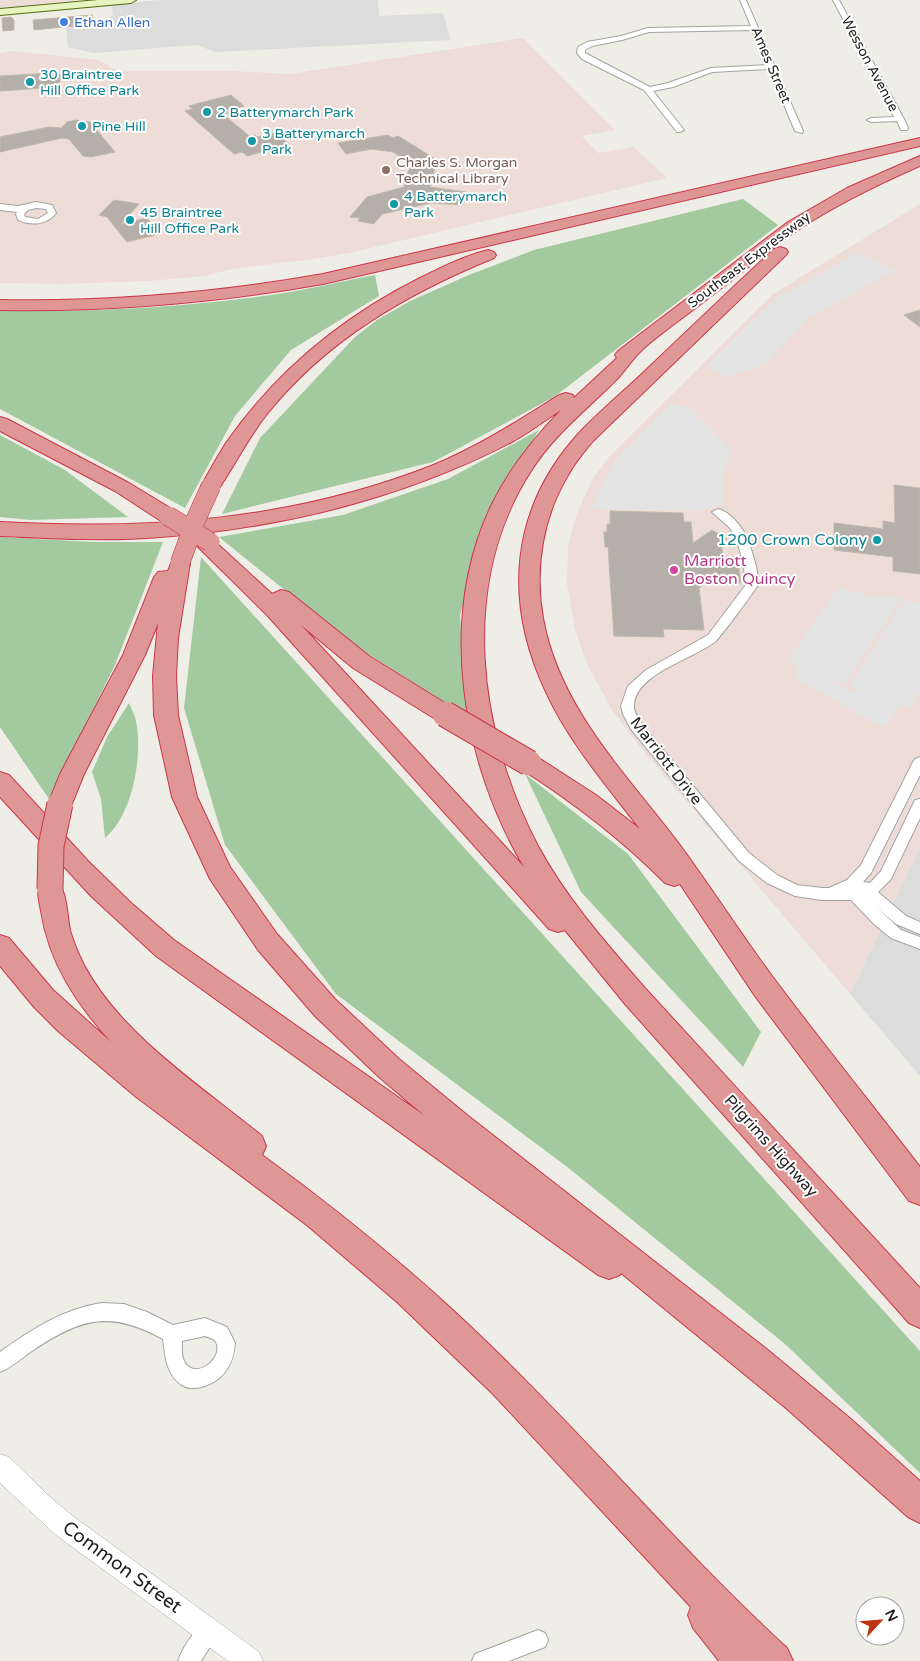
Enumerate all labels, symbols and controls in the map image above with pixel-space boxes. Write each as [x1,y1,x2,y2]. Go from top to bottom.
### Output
street label: Wesson Avenue [838,13,902,115]
place label: Ethan Allen [74,14,150,31]
marker: Ethan Allen [58,16,70,28]
street label: Ames Street [747,24,795,106]
place label: 30 Braintree Hill Office Park [40,66,140,99]
marker: 30 Braintree Hill Office Park [24,76,36,88]
place label: 2 Batterymarch Park [217,104,354,121]
marker: 2 Batterymarch Park [201,106,213,118]
place label: Pine Hill [92,118,146,135]
marker: Pine Hill [76,120,88,132]
place label: 3 Batterymarch Park [262,125,365,158]
marker: 3 Batterymarch Park [246,135,258,147]
place label: Charles S. Morgan Technical Library [396,154,517,187]
marker: Charles S. Morgan Technical Library [380,164,392,176]
place label: 4 Batterymarch Park [404,188,507,221]
marker: 4 Batterymarch Park [388,198,400,210]
place label: 45 Braintree Hill Office Park [140,204,240,237]
street label: Southeast Expressway [684,208,814,312]
marker: 45 Braintree Hill Office Park [124,214,136,226]
place label: 1200 Crown Colony [717,530,867,550]
marker: 1200 Crown Colony [871,534,883,546]
place label: Marriott Boston Quincy [684,551,796,589]
marker: Marriott Boston Quincy [668,564,680,576]
street label: Marriott Drive [625,713,707,809]
street label: Pilgrims Highway [720,1091,823,1202]
street label: Common Street [58,1516,186,1618]
north arrow [855,1596,905,1646]
text: N [881,1607,901,1624]

